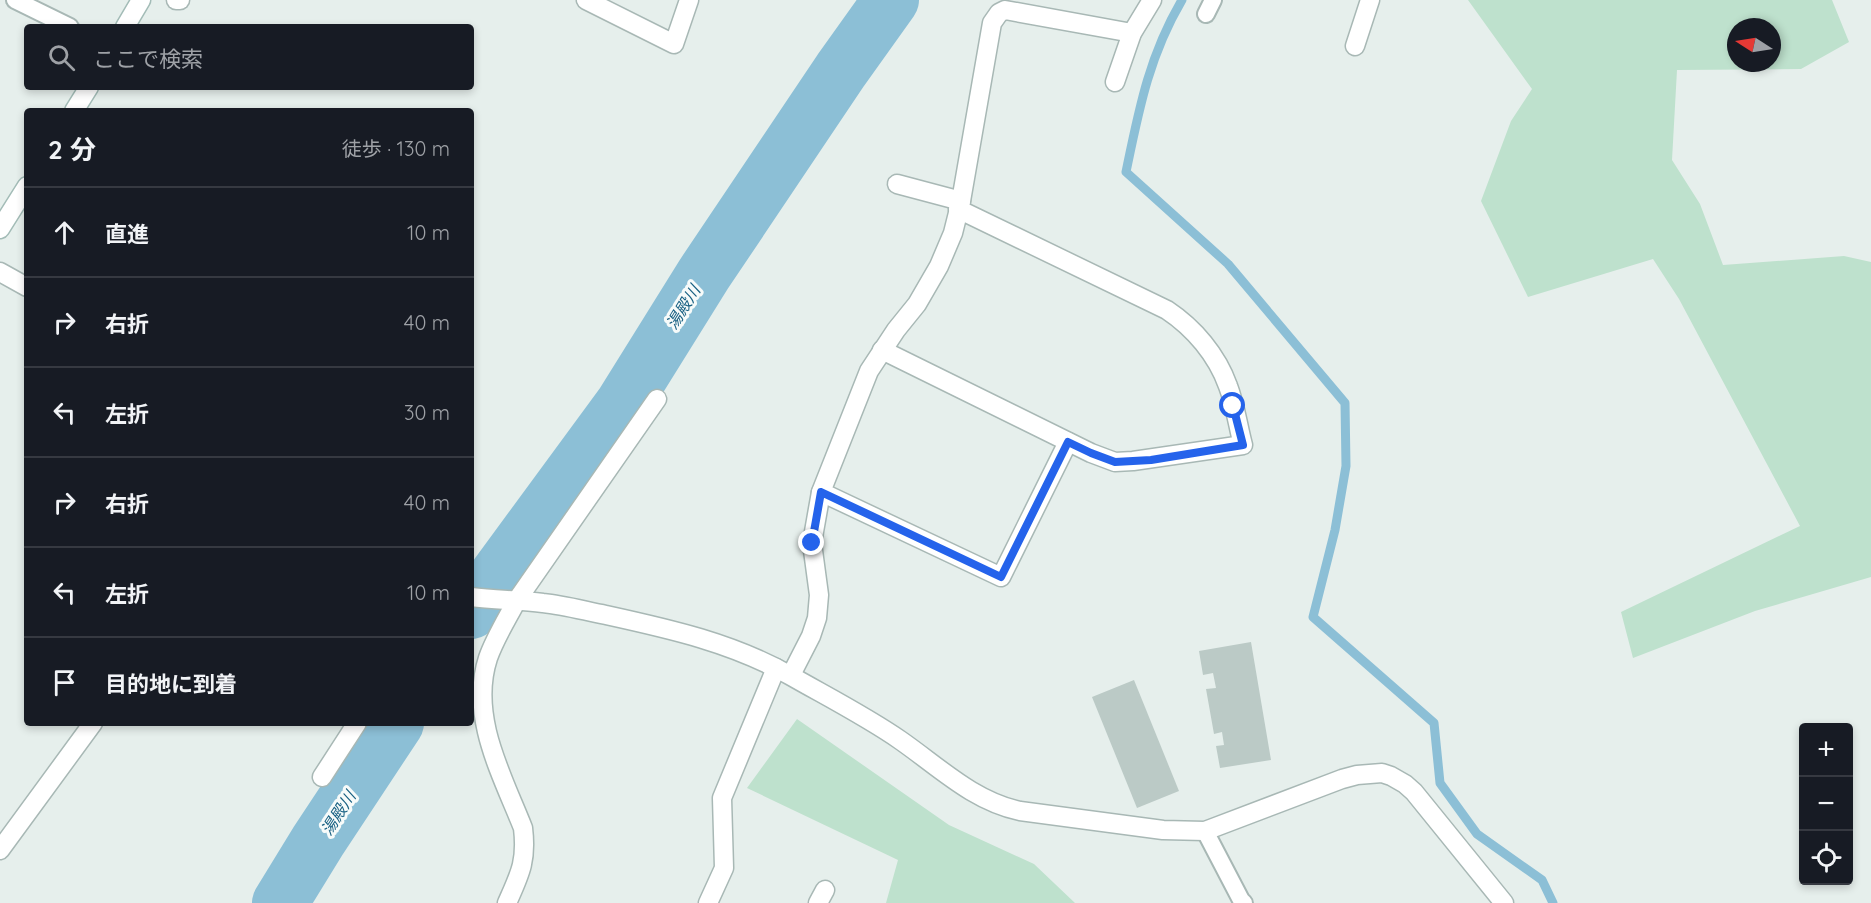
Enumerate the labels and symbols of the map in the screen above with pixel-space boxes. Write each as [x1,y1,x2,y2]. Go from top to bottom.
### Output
north arrow [1727,18,1781,72]
water label: 湯殿川 [662,280,705,333]
route start [1219,392,1245,418]
route end [798,529,824,555]
water label: 湯殿川 [317,786,361,839]

